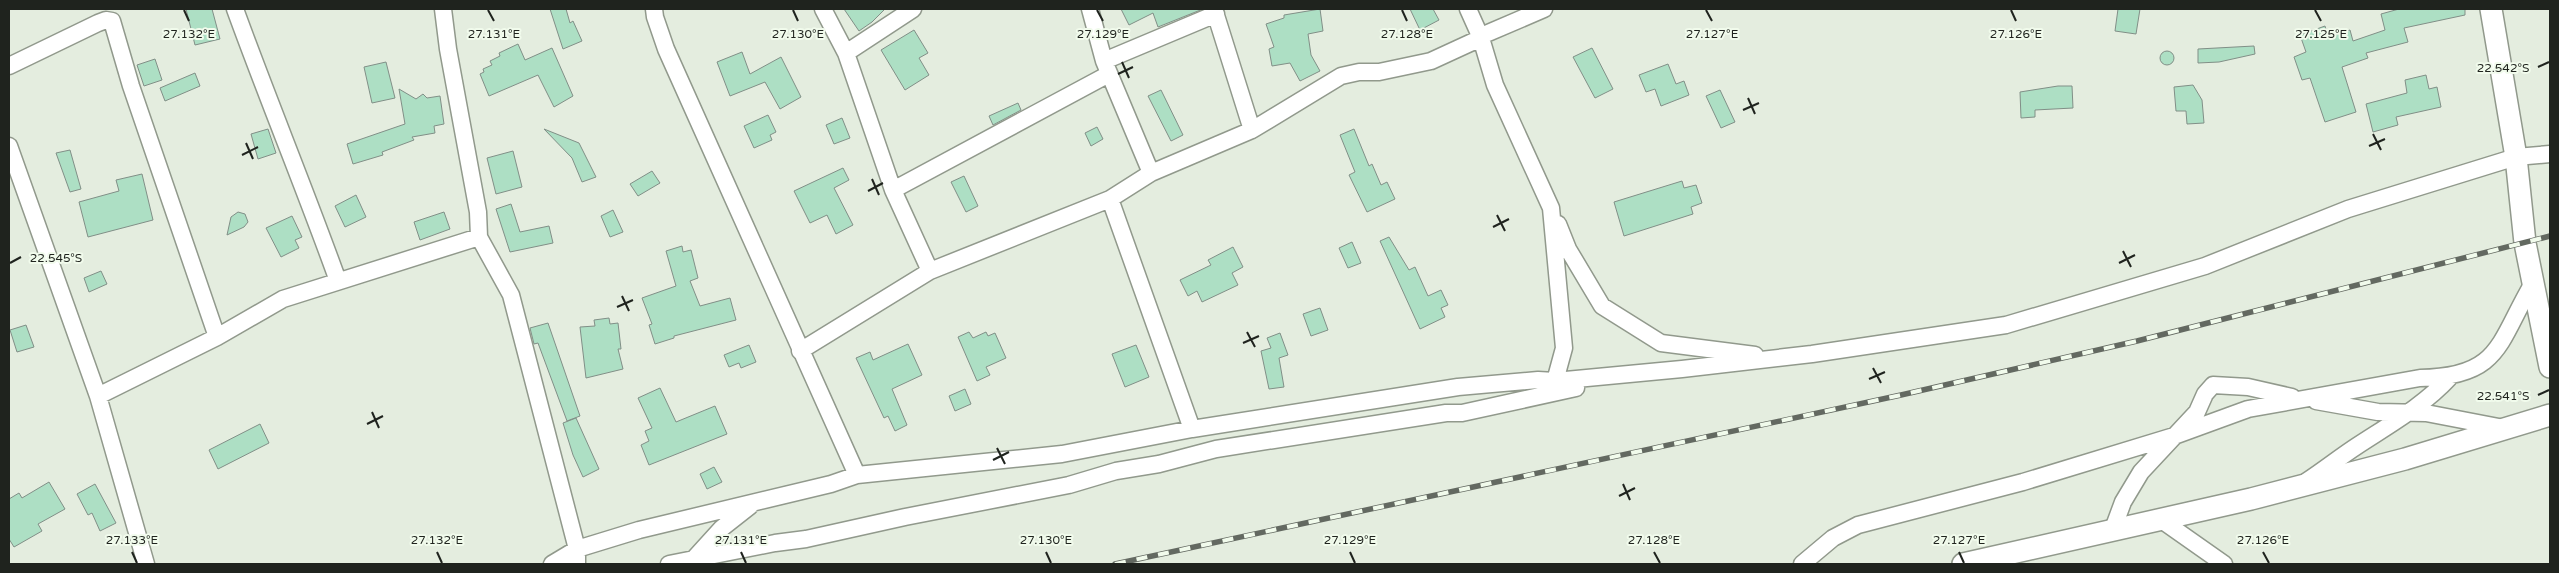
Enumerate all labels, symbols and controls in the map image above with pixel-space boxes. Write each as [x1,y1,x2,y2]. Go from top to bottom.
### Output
text: 27.132°E [163,27,216,41]
text: 27.131°E [468,27,521,41]
text: 27.130°E [772,27,825,41]
text: 27.129°E [1077,27,1130,41]
text: 27.128°E [1381,27,1434,41]
text: 27.127°E [1686,27,1739,41]
text: 27.126°E [1990,27,2042,41]
text: 27.125°E [2295,27,2347,41]
text: 22.542°S [2477,61,2529,75]
text: 22.545°S [30,251,82,265]
text: 22.541°S [2477,389,2529,403]
text: 27.133°E [106,533,159,547]
text: 27.132°E [411,533,464,547]
text: 27.131°E [715,533,768,547]
text: 27.130°E [1020,533,1073,547]
text: 27.129°E [1324,533,1377,547]
text: 27.128°E [1628,533,1681,547]
text: 27.127°E [1933,533,1986,547]
text: 27.126°E [2237,533,2289,547]

